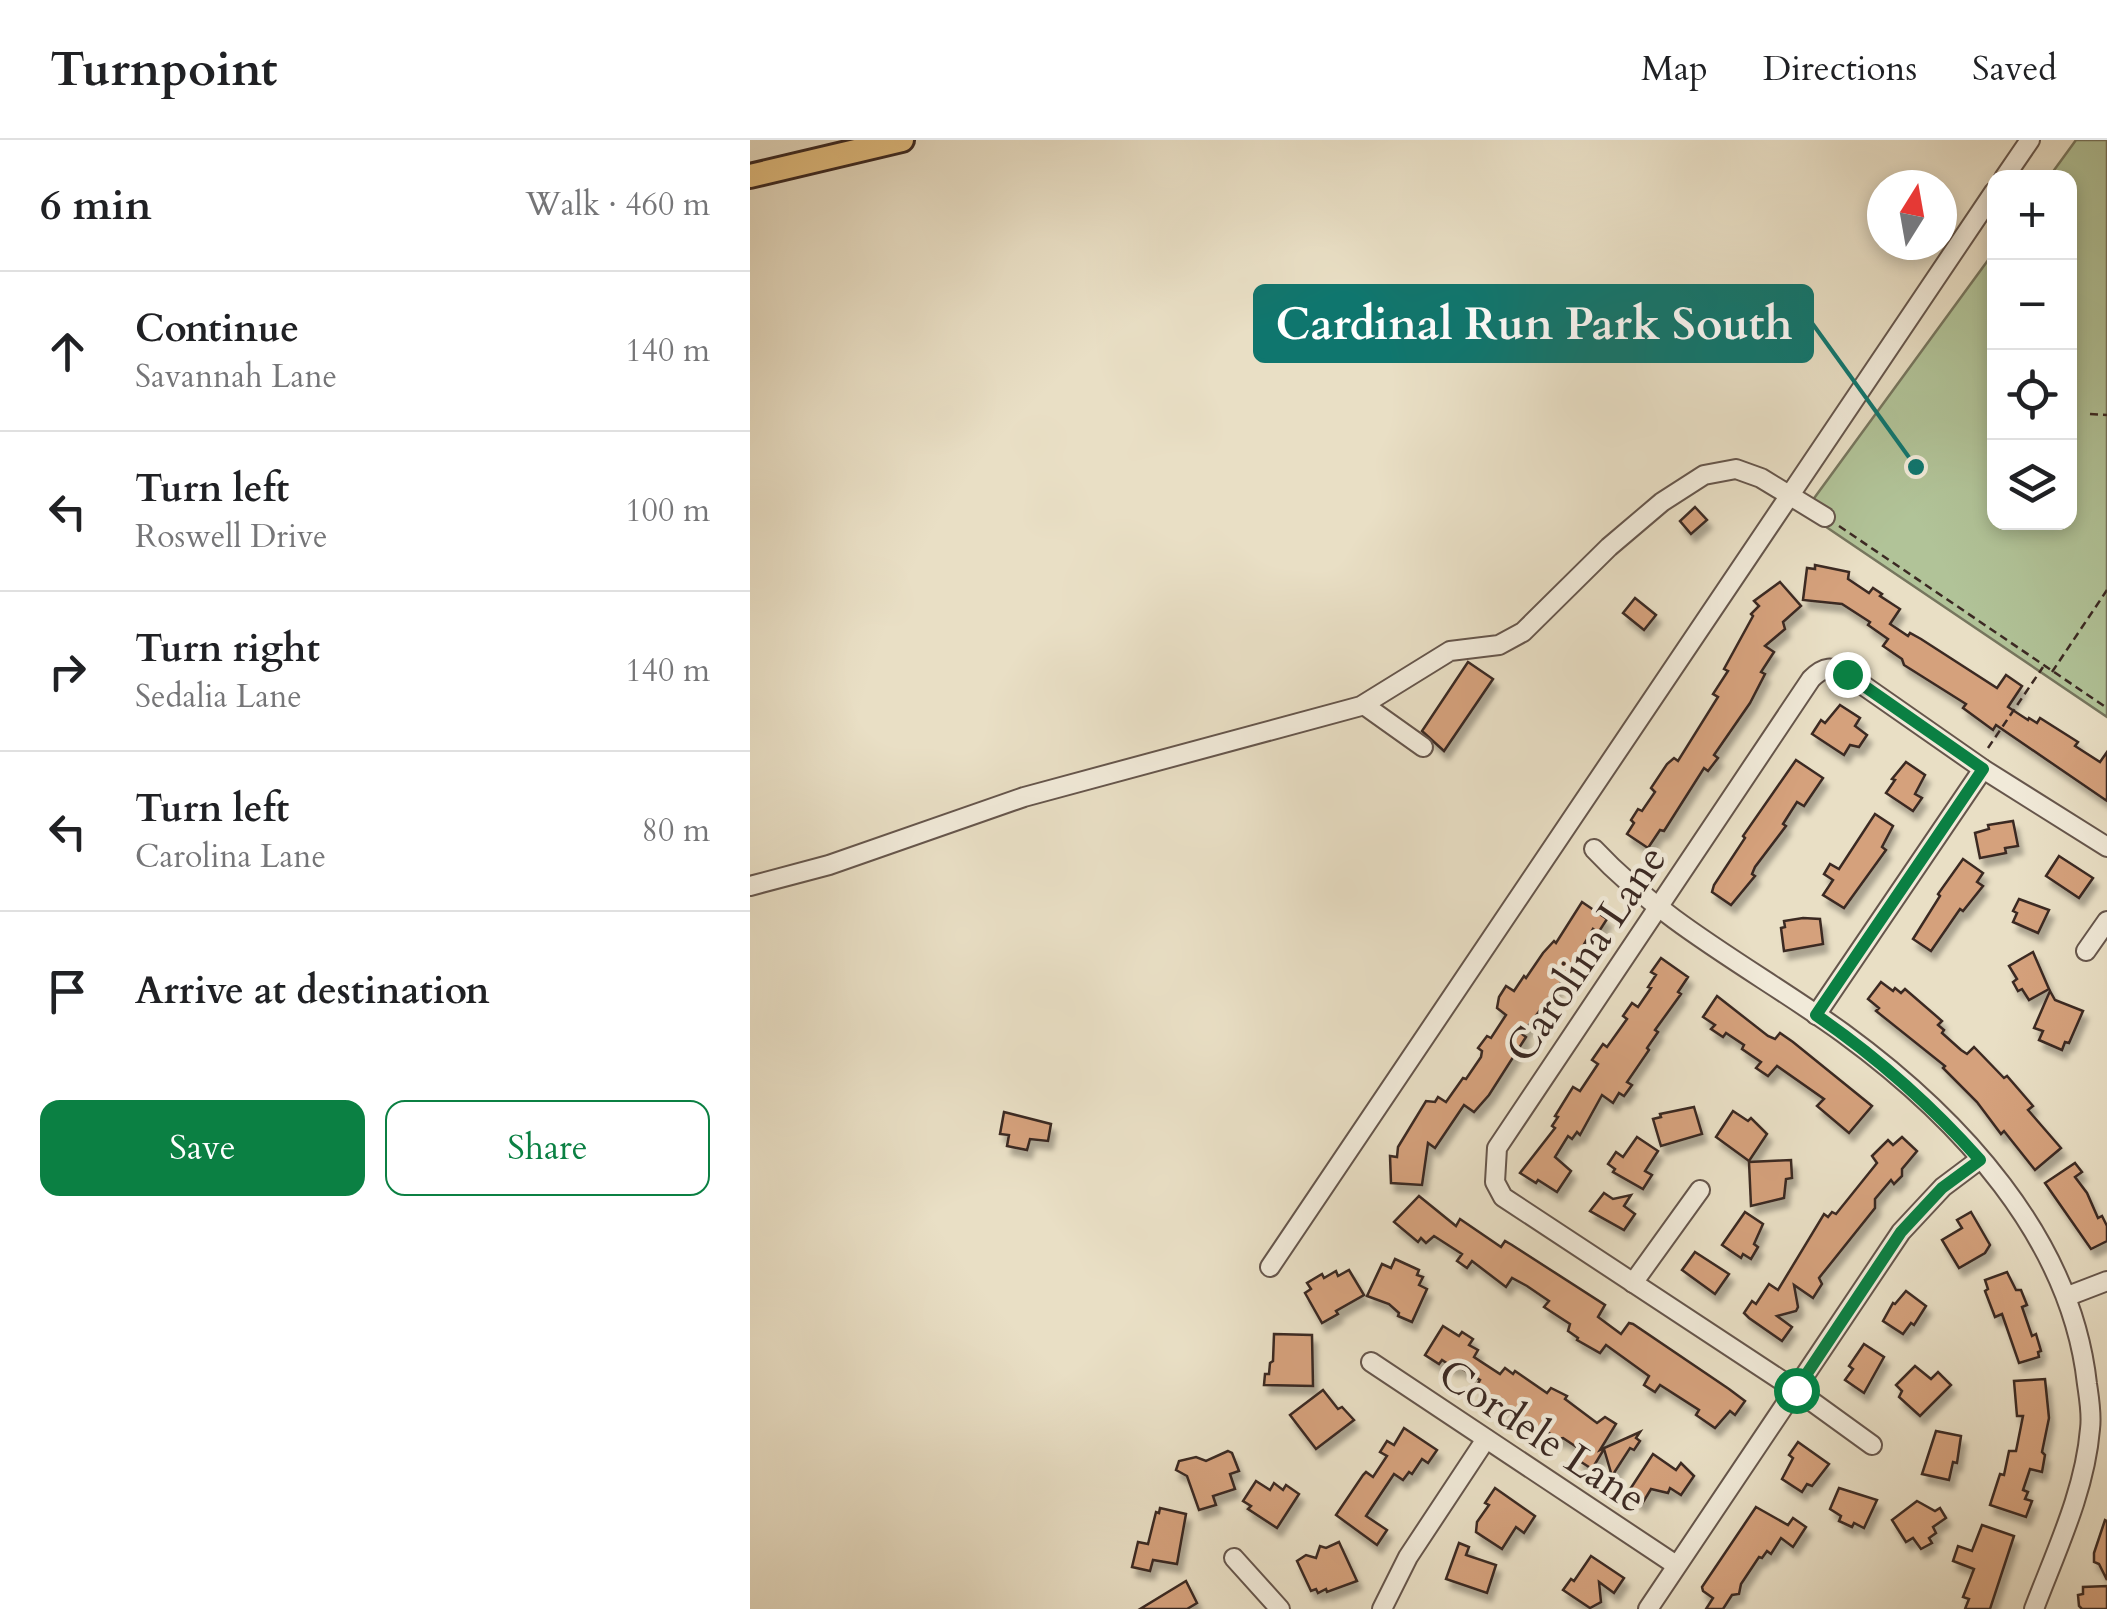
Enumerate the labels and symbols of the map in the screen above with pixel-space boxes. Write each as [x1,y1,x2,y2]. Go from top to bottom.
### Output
north arrow [1867,170,1957,260]
callout: Cardinal Run Park South [1255,286,1812,361]
text: Cardinal Run Park South [1275,294,1793,355]
route end [1825,652,1871,698]
street label: Carolina Lane [1493,834,1680,1074]
street label: Cordele Lane [1427,1346,1657,1527]
route start [1774,1368,1820,1414]

